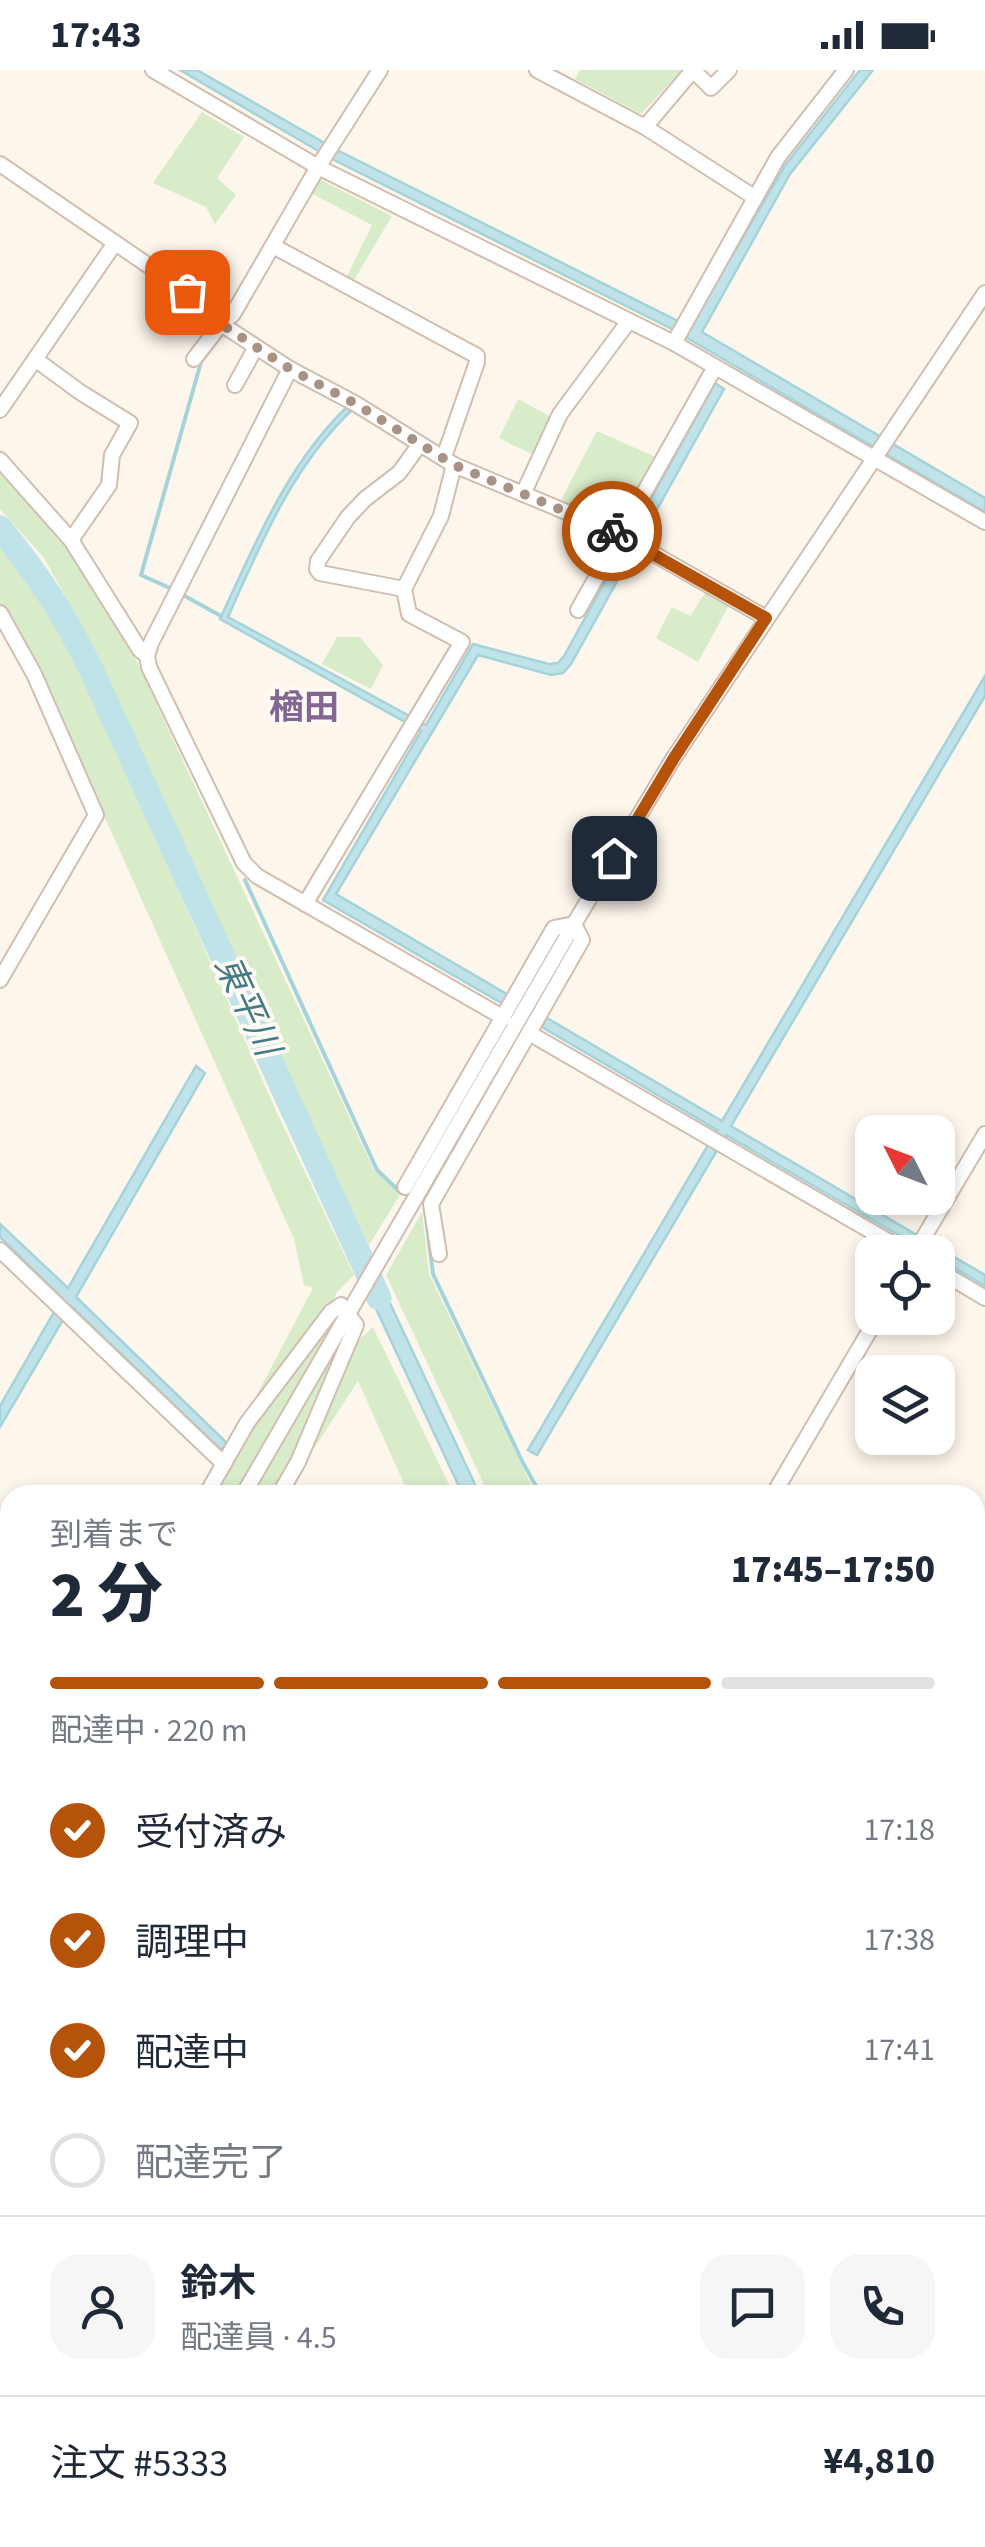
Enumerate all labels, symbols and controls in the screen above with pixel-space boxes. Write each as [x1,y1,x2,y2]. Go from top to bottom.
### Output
text: 17:43 [50,8,142,62]
pin [145,250,230,335]
icon: bag [160,265,215,320]
courier [562,481,662,581]
icon: bike [585,504,640,559]
district label: 楢田 [269,683,339,733]
pin [572,816,657,901]
icon: home [587,831,642,886]
water label: 東平川 [202,948,294,1068]
north arrow [855,1115,955,1215]
map controls [855,1115,955,1455]
button: locate [855,1235,955,1335]
button: layers [855,1355,955,1455]
text: 到着まで [50,1512,178,1558]
text: 17:45–17:50 [731,1543,935,1597]
text: 2 分 [50,1549,163,1642]
text: 配達中 · 220 m [50,1708,247,1754]
icon: check [50,1803,105,1858]
text: 受付済み [135,1806,287,1860]
text: 17:18 [863,1807,935,1853]
icon: check [50,1913,105,1968]
text: 調理中 [135,1916,249,1970]
text: 17:38 [863,1917,935,1963]
icon: check [50,2023,105,2078]
text: 配達中 [135,2026,249,2080]
text: 17:41 [863,2027,935,2073]
text: 配達完了 [135,2136,287,2190]
button: person [50,2254,155,2359]
button: chat [700,2254,805,2359]
button: phone [830,2254,935,2359]
text: 鈴木 [180,2257,256,2311]
text: 配達員 · 4.5 [180,2315,337,2361]
text: ¥4,810 [823,2434,935,2488]
text: 注文 #5333 [50,2437,228,2491]

